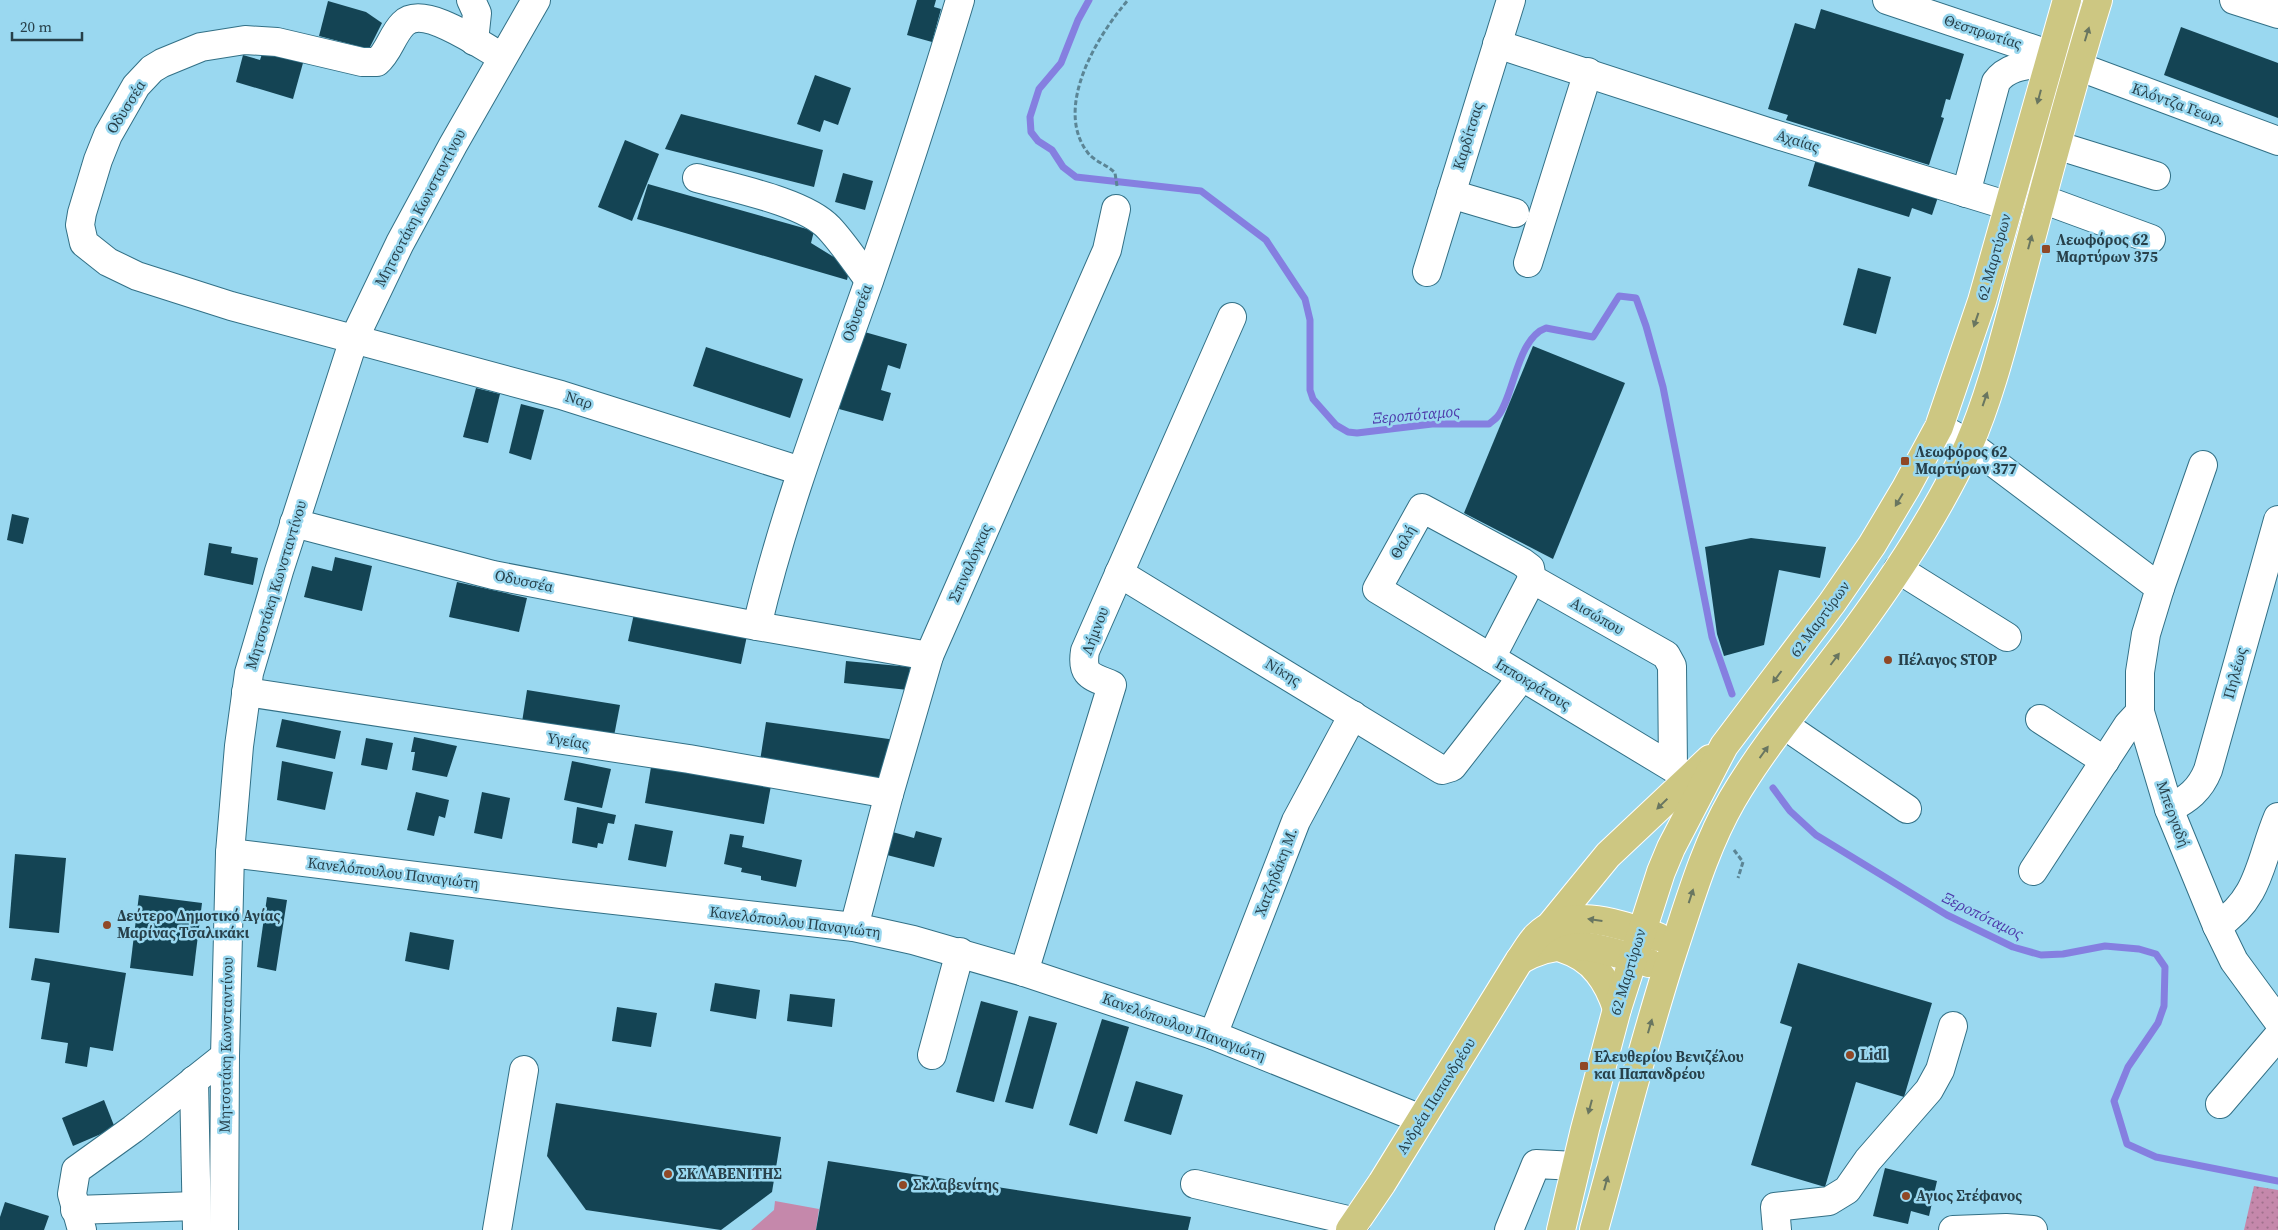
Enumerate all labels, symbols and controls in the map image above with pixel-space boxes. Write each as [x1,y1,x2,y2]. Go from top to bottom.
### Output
street label: Θεσπρωτίας [1942,9,2025,54]
scale bar [12,10,82,42]
text: 20 m [20,16,52,37]
one-way arrow [2084,27,2091,42]
street label: Οδυσσέα [101,75,151,137]
street label: Κλόντζα Γεωρ. [2129,77,2227,130]
one-way arrow [2034,90,2042,105]
street label: Καρδίτσας [1447,99,1488,172]
street label: Αχαίας [1774,124,1822,157]
street label: Μητσοτάκη Κωνσταντίνου [369,125,470,290]
street label: 62 Μαρτύρων [1971,211,2016,303]
place label: Λεωφόρος 62 Μαρτύρων 375 [2056,229,2158,267]
one-way arrow [2026,235,2034,250]
marker: Λεωφόρος 62 Μαρτύρων 375 [2040,243,2052,255]
street label: Οδυσσέα [837,281,877,344]
one-way arrow [1971,313,1979,328]
street label: Ναρ [563,385,595,414]
one-way arrow [1982,391,1989,406]
water label: Ξεροπόταμος [1371,399,1461,429]
place label: Λεωφόρος 62 Μαρτύρων 377 [1915,441,2017,479]
marker: Λεωφόρος 62 Μαρτύρων 377 [1899,455,1911,467]
one-way arrow [1894,494,1903,507]
street label: Μητσοτάκη Κωνσταντίνου [240,498,311,672]
street label: Σπιναλόγκας [943,520,996,605]
street label: Θαλή [1385,521,1420,562]
street label: Οδυσσέα [493,564,556,597]
street label: 62 Μαρτύρων [1785,576,1854,661]
street label: Αισώπου [1567,592,1628,639]
street label: Λήμνου [1076,604,1113,658]
street label: Πηλέως [2218,645,2251,701]
place label: Πέλαγος STOP [1898,649,1997,670]
street label: Νίκης [1261,653,1305,691]
street label: Ιπποκράτους [1492,653,1575,714]
one-way arrow [1829,653,1840,666]
marker: Πέλαγος STOP [1882,654,1894,666]
one-way arrow [1772,670,1782,684]
street label: Υγείας [546,727,591,754]
one-way arrow [1759,745,1769,758]
street label: Μπεργαδή [2152,778,2195,850]
one-way arrow [1657,798,1669,810]
street label: Χατζηδάκη Μ. [1249,824,1302,919]
street label: Κανελόπουλου Παναγιώτη [306,852,480,893]
water label: Ξεροπόταμος [1938,886,2028,944]
one-way arrow [1688,888,1695,903]
street label: Κανελόπουλου Παναγιώτη [708,901,882,942]
place label: Δεύτερο Δημοτικό Αγίας Μαρίνας Τσαλικάκι [117,905,281,943]
one-way arrow [1587,916,1603,924]
marker: Δεύτερο Δημοτικό Αγίας Μαρίνας Τσαλικάκι [101,919,113,931]
street label: 62 Μαρτύρων [1604,926,1651,1018]
street label: Μητσοτάκη Κωνσταντίνου [213,957,238,1133]
street label: Κανελόπουλου Παναγιώτη [1100,987,1269,1066]
one-way arrow [1646,1019,1654,1034]
street label: Ανδρέα Παπανδρέου [1391,1033,1480,1158]
place label: Lidl [1860,1044,1887,1065]
place label: Ελευθερίου Βενιζέλου και Παπανδρέου [1594,1046,1744,1084]
marker: Lidl [1844,1049,1856,1061]
marker: Ελευθερίου Βενιζέλου και Παπανδρέου [1578,1060,1590,1072]
one-way arrow [1586,1099,1594,1114]
place label: ΣΚΛΑΒΕΝΙΤΗΣ [678,1163,782,1184]
marker: ΣΚΛΑΒΕΝΙΤΗΣ [662,1168,674,1180]
place label: Σκλαβενίτης [913,1174,999,1195]
one-way arrow [1603,1175,1611,1190]
marker: Σκλαβενίτης [897,1179,909,1191]
place label: Αγιος Στέφανος [1916,1185,2022,1206]
marker: Αγιος Στέφανος [1900,1190,1912,1202]

